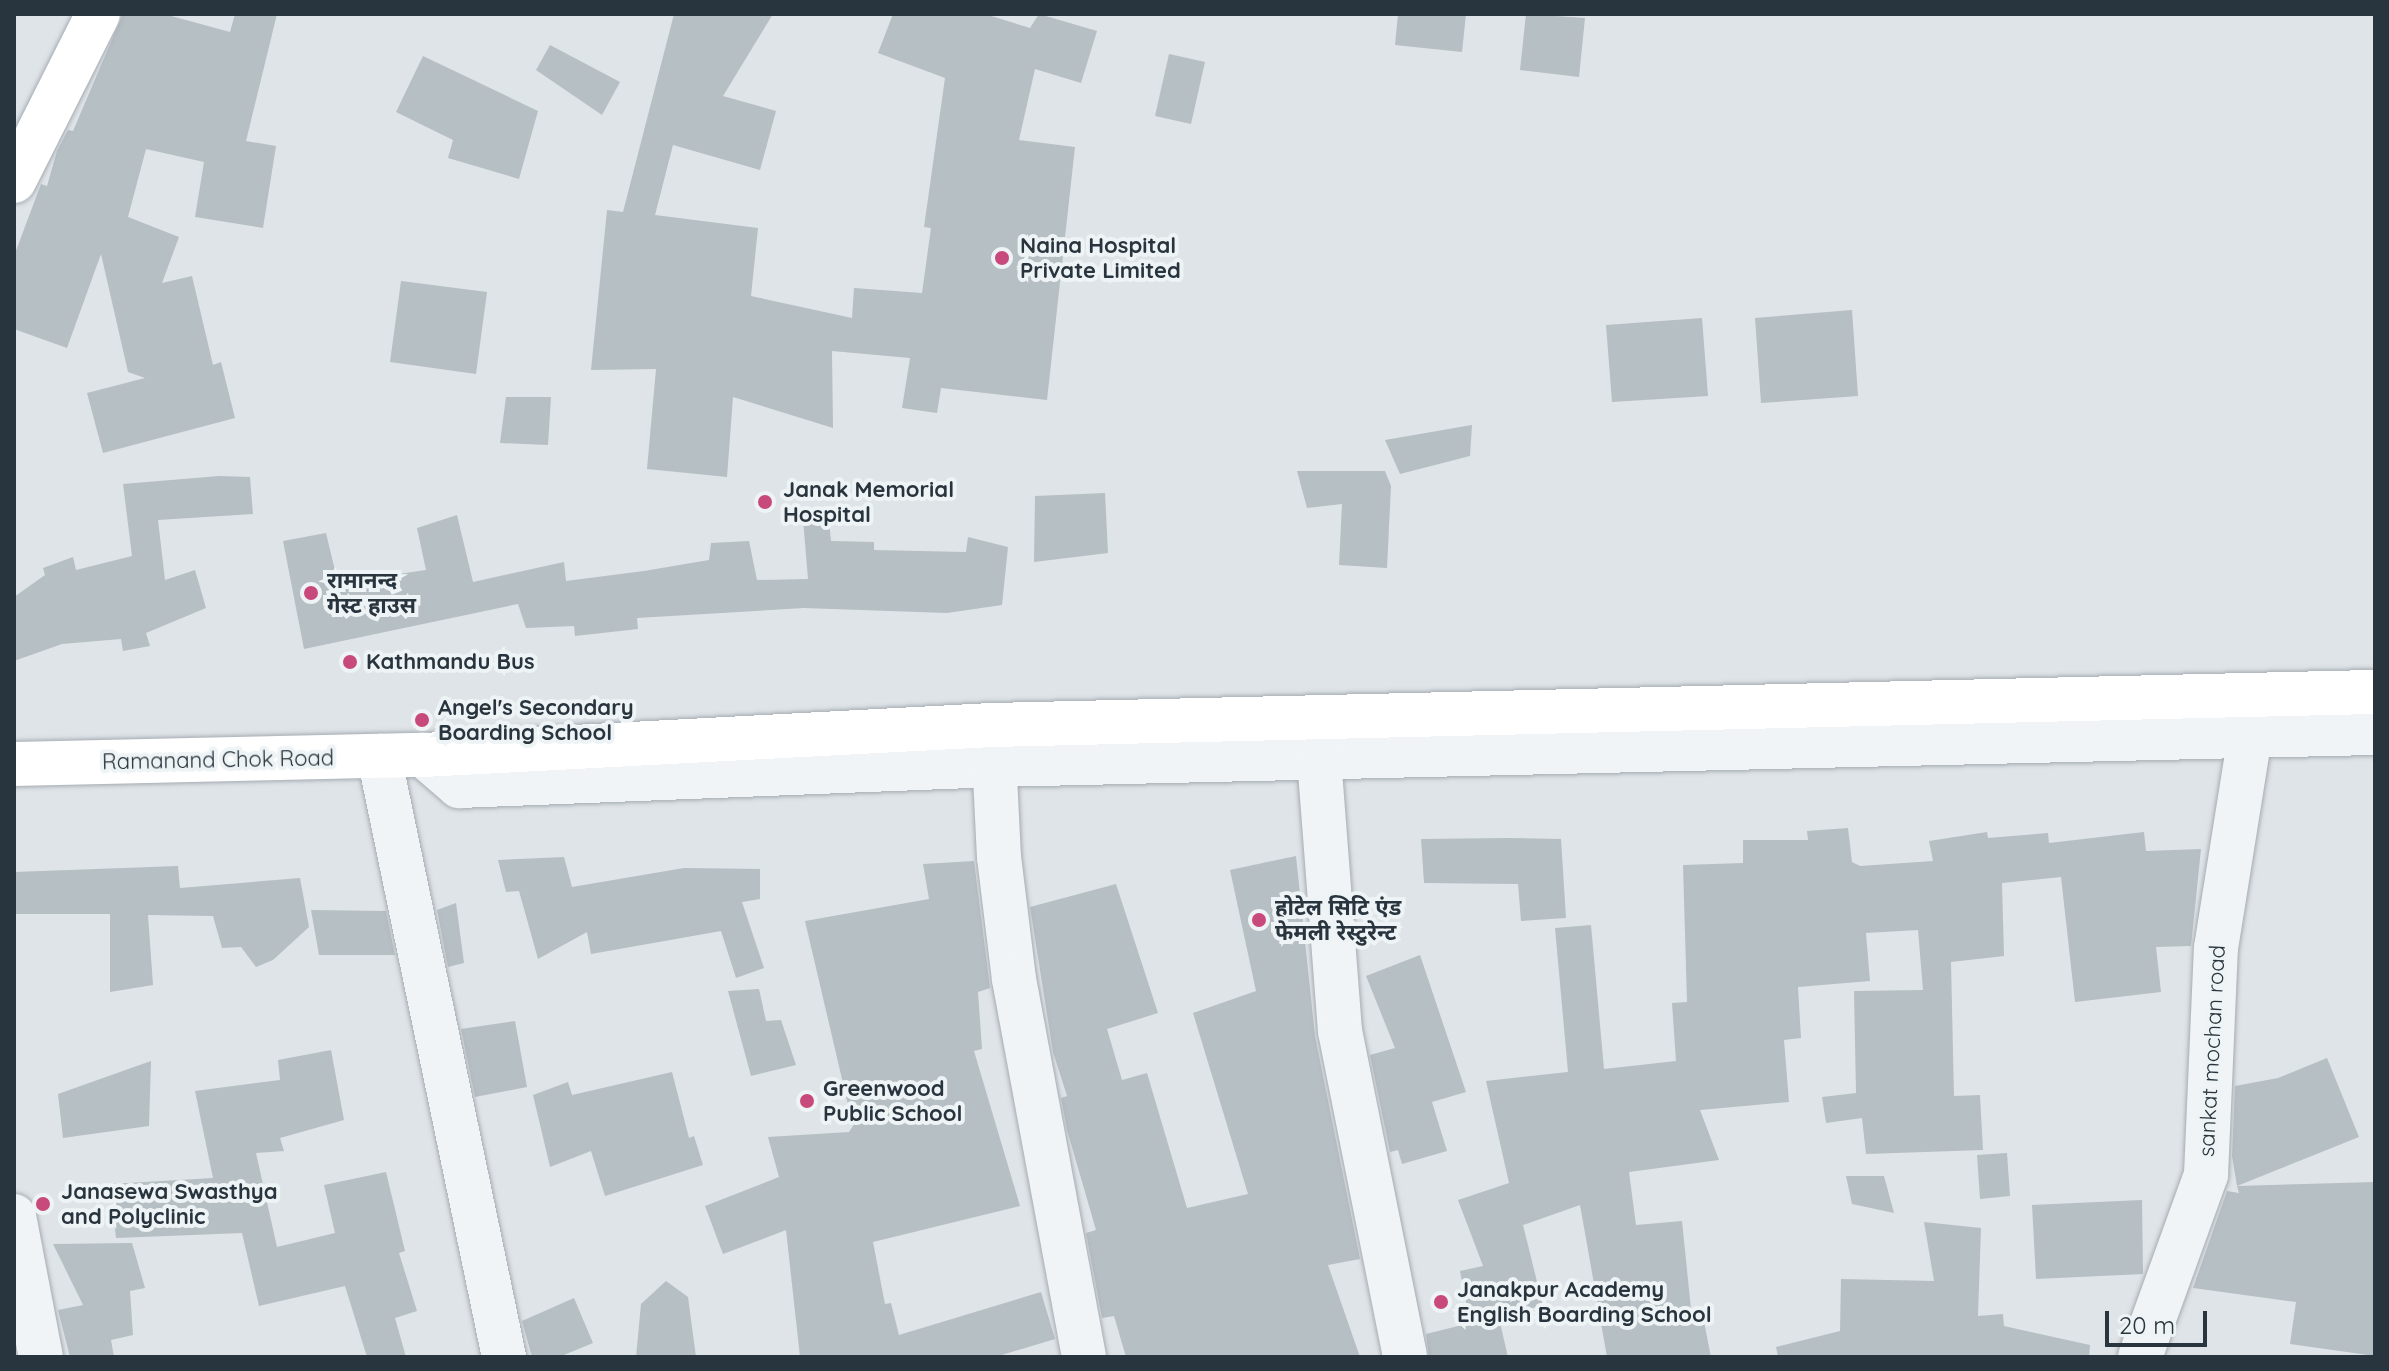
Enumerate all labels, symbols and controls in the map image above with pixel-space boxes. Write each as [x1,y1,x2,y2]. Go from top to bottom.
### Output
place label: Naina Hospital Private Limited [1020,232,1181,284]
marker: Naina Hospital Private Limited [991,247,1013,269]
place label: Janak Memorial Hospital [783,476,954,528]
marker: Janak Memorial Hospital [754,491,776,513]
place label: रामानन्द गेस्ट हाउस [327,567,416,618]
marker: रामानन्द गेस्ट हाउस [302,584,320,602]
place label: Kathmandu Bus [366,649,534,675]
marker: Kathmandu Bus [341,653,359,671]
place label: Angel's Secondary Boarding School [438,694,634,746]
marker: Angel's Secondary Boarding School [413,711,431,729]
street label: Ramanand Chok Road [102,745,334,775]
place label: होटेल सिटि एंड फेमली रेस्टुरेन्ट [1275,894,1401,946]
marker: होटेल सिटि एंड फेमली रेस्टुरेन्ट [1250,911,1268,929]
street label: sankat mochan road [2193,944,2231,1158]
place label: Greenwood Public School [823,1075,962,1126]
marker: Greenwood Public School [798,1092,816,1110]
place label: Janasewa Swasthya and Polyclinic [61,1178,277,1230]
marker: Janasewa Swasthya and Polyclinic [32,1193,54,1215]
place label: Janakpur Academy English Boarding School [1457,1276,1712,1328]
marker: Janakpur Academy English Boarding School [1432,1293,1450,1311]
scale bar [2109,1295,2211,1345]
text: 20 m [2119,1310,2175,1340]

